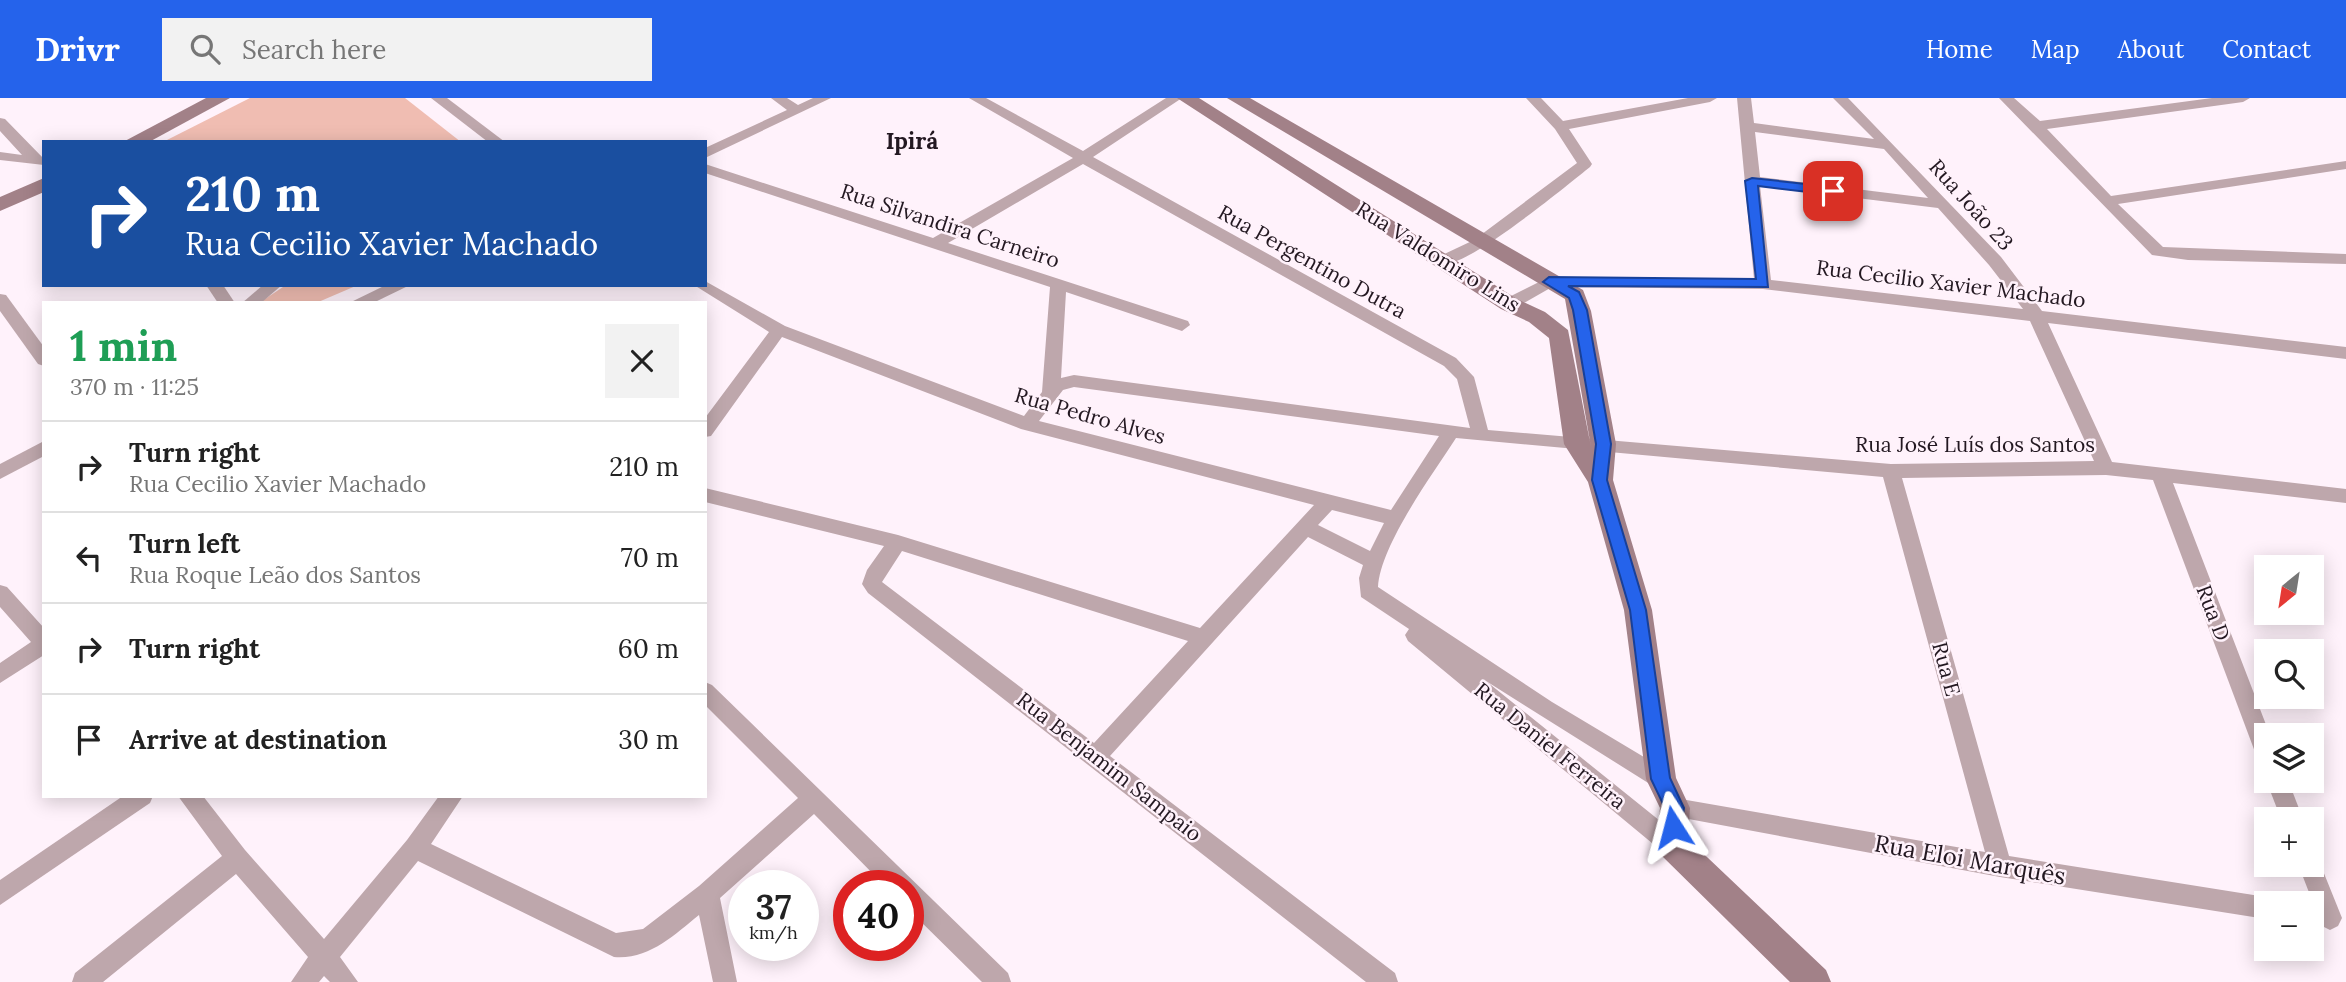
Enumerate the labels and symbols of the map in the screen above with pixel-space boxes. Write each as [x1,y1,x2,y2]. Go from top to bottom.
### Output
district label: Ipirá [886,126,938,155]
street label: Rua João 23 [1923,153,2019,256]
pin [1803,161,1863,221]
street label: Rua Silvandira Carneiro [837,177,1063,274]
street label: Rua Valdomiro Lins [1351,195,1525,318]
street label: Rua Pergentino Dutra [1213,199,1411,325]
street label: Rua Cecilio Xavier Machado [1815,254,2087,313]
street label: Rua Pedro Alves [1012,381,1169,450]
street label: Rua José Luís dos Santos [1855,431,2095,458]
north arrow [2254,555,2324,625]
street label: Rua D [2191,581,2236,645]
street label: Rua E [1926,639,1967,699]
street label: Rua Daniel Ferreira [1469,676,1632,815]
street label: Rua Benjamim Sampaio [1011,686,1207,847]
position arrow [1636,790,1710,864]
street label: Rua Eloi Marquês [1872,827,2068,892]
speed limit sign: 40 [833,870,924,961]

